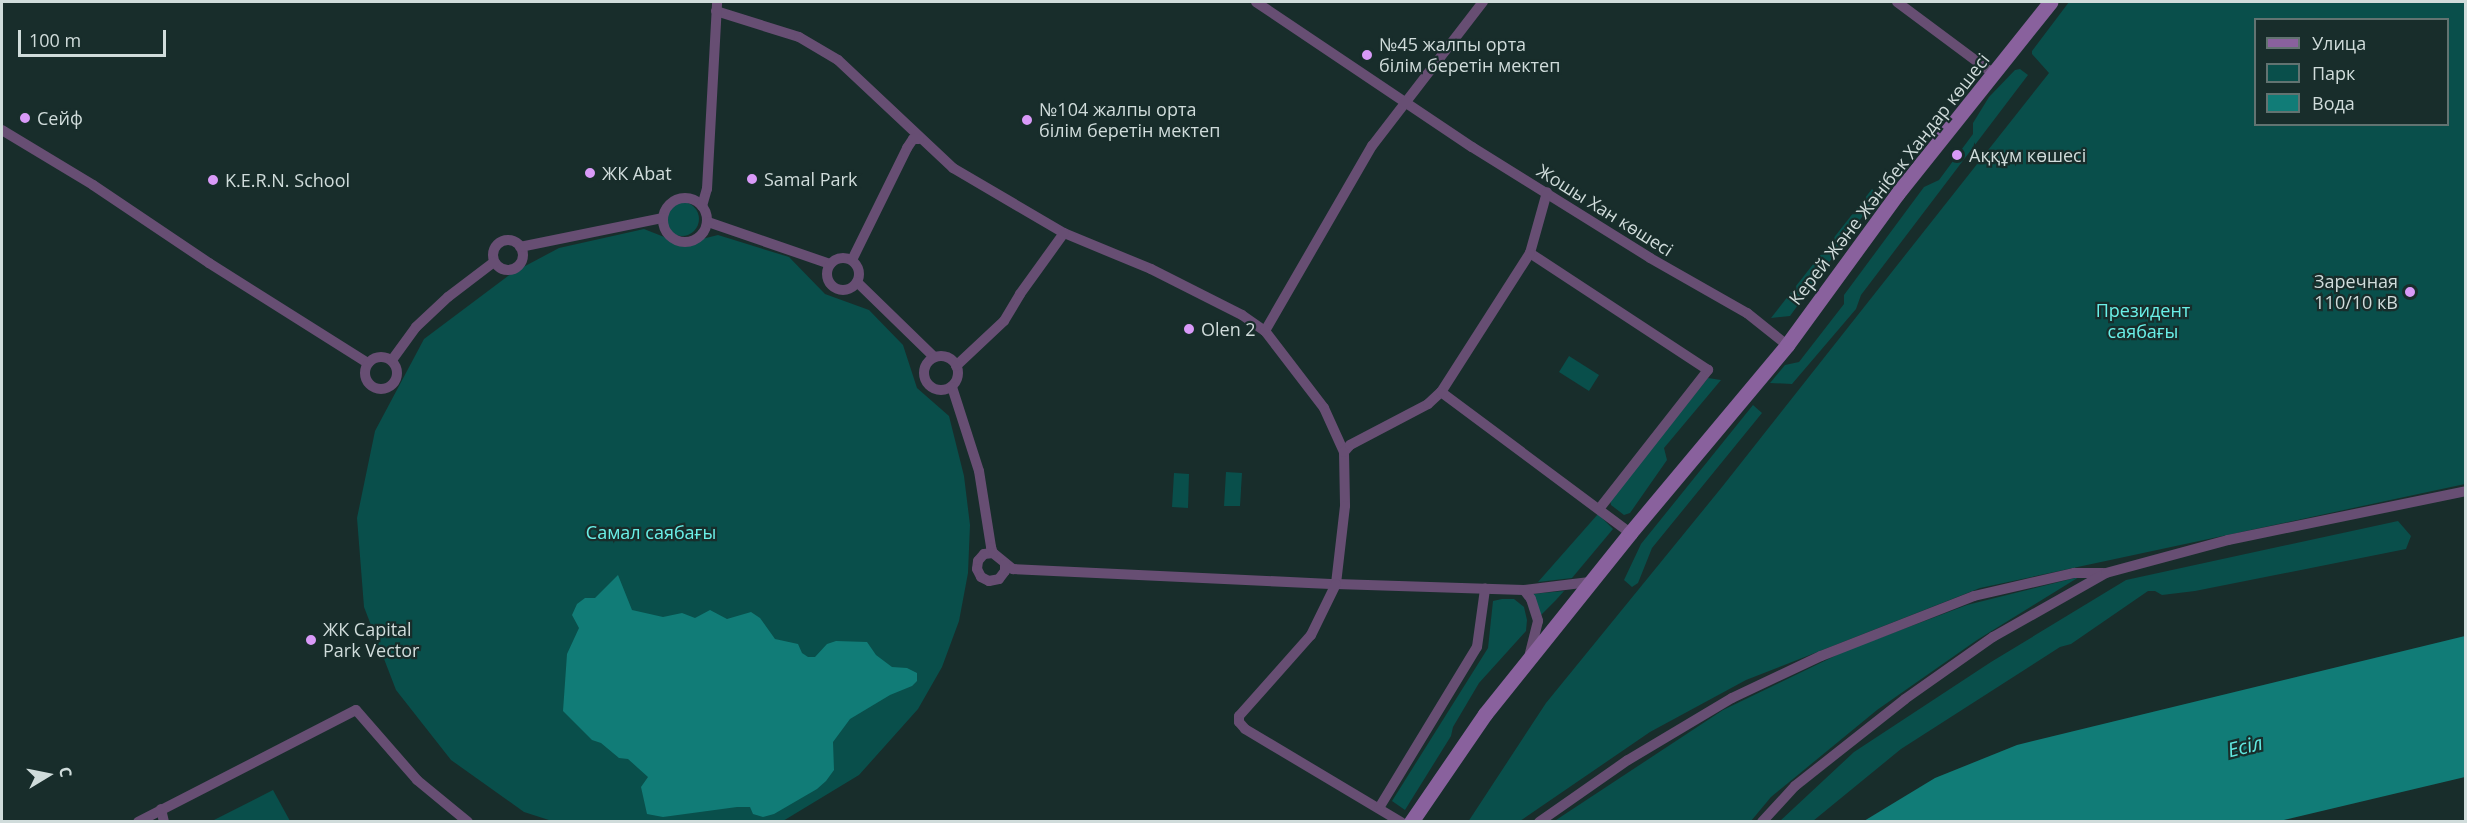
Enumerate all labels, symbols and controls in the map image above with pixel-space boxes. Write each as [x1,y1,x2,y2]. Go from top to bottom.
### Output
scale bar [21,18,170,56]
legend [2254,18,2449,126]
text: 100 m [29,28,81,52]
text: Улица [2312,31,2366,55]
place label: №45 жалпы орта білім беретін мектеп [1379,34,1560,76]
marker: №45 жалпы орта білім беретін мектеп [1360,48,1374,62]
street label: Керей Және Жәнібек Хандар көшесі [1784,49,1994,309]
text: Парк [2312,61,2355,85]
text: Вода [2312,91,2355,115]
place label: №104 жалпы орта білім беретін мектеп [1039,99,1220,142]
place label: Сейф [37,107,83,129]
marker: Сейф [18,111,32,125]
marker: №104 жалпы орта білім беретін мектеп [1020,113,1034,127]
place label: Аққұм көшесі [1969,144,2086,166]
marker: Аққұм көшесі [1950,148,1964,162]
street label: Жошы Хан көшесі [1533,159,1677,261]
place label: ЖК Abat [602,162,672,184]
marker: ЖК Abat [583,166,597,180]
place label: Samal Park [764,168,857,190]
place label: K.E.R.N. School [225,169,350,191]
marker: Samal Park [745,172,759,186]
marker: K.E.R.N. School [206,173,220,187]
place label: Заречная 110/10 кВ [2314,271,2398,314]
marker: Заречная 110/10 кВ [2403,285,2417,299]
park label: Президент саябағы [2096,300,2190,342]
place label: Olen 2 [1201,318,1256,340]
marker: Olen 2 [1182,322,1196,336]
park label: Самал саябағы [586,521,716,543]
place label: ЖК Capital Park Vector [323,619,419,662]
marker: ЖК Capital Park Vector [304,633,318,647]
water label: Есіл [2225,730,2265,762]
north arrow [18,745,78,805]
text: С [54,765,77,779]

